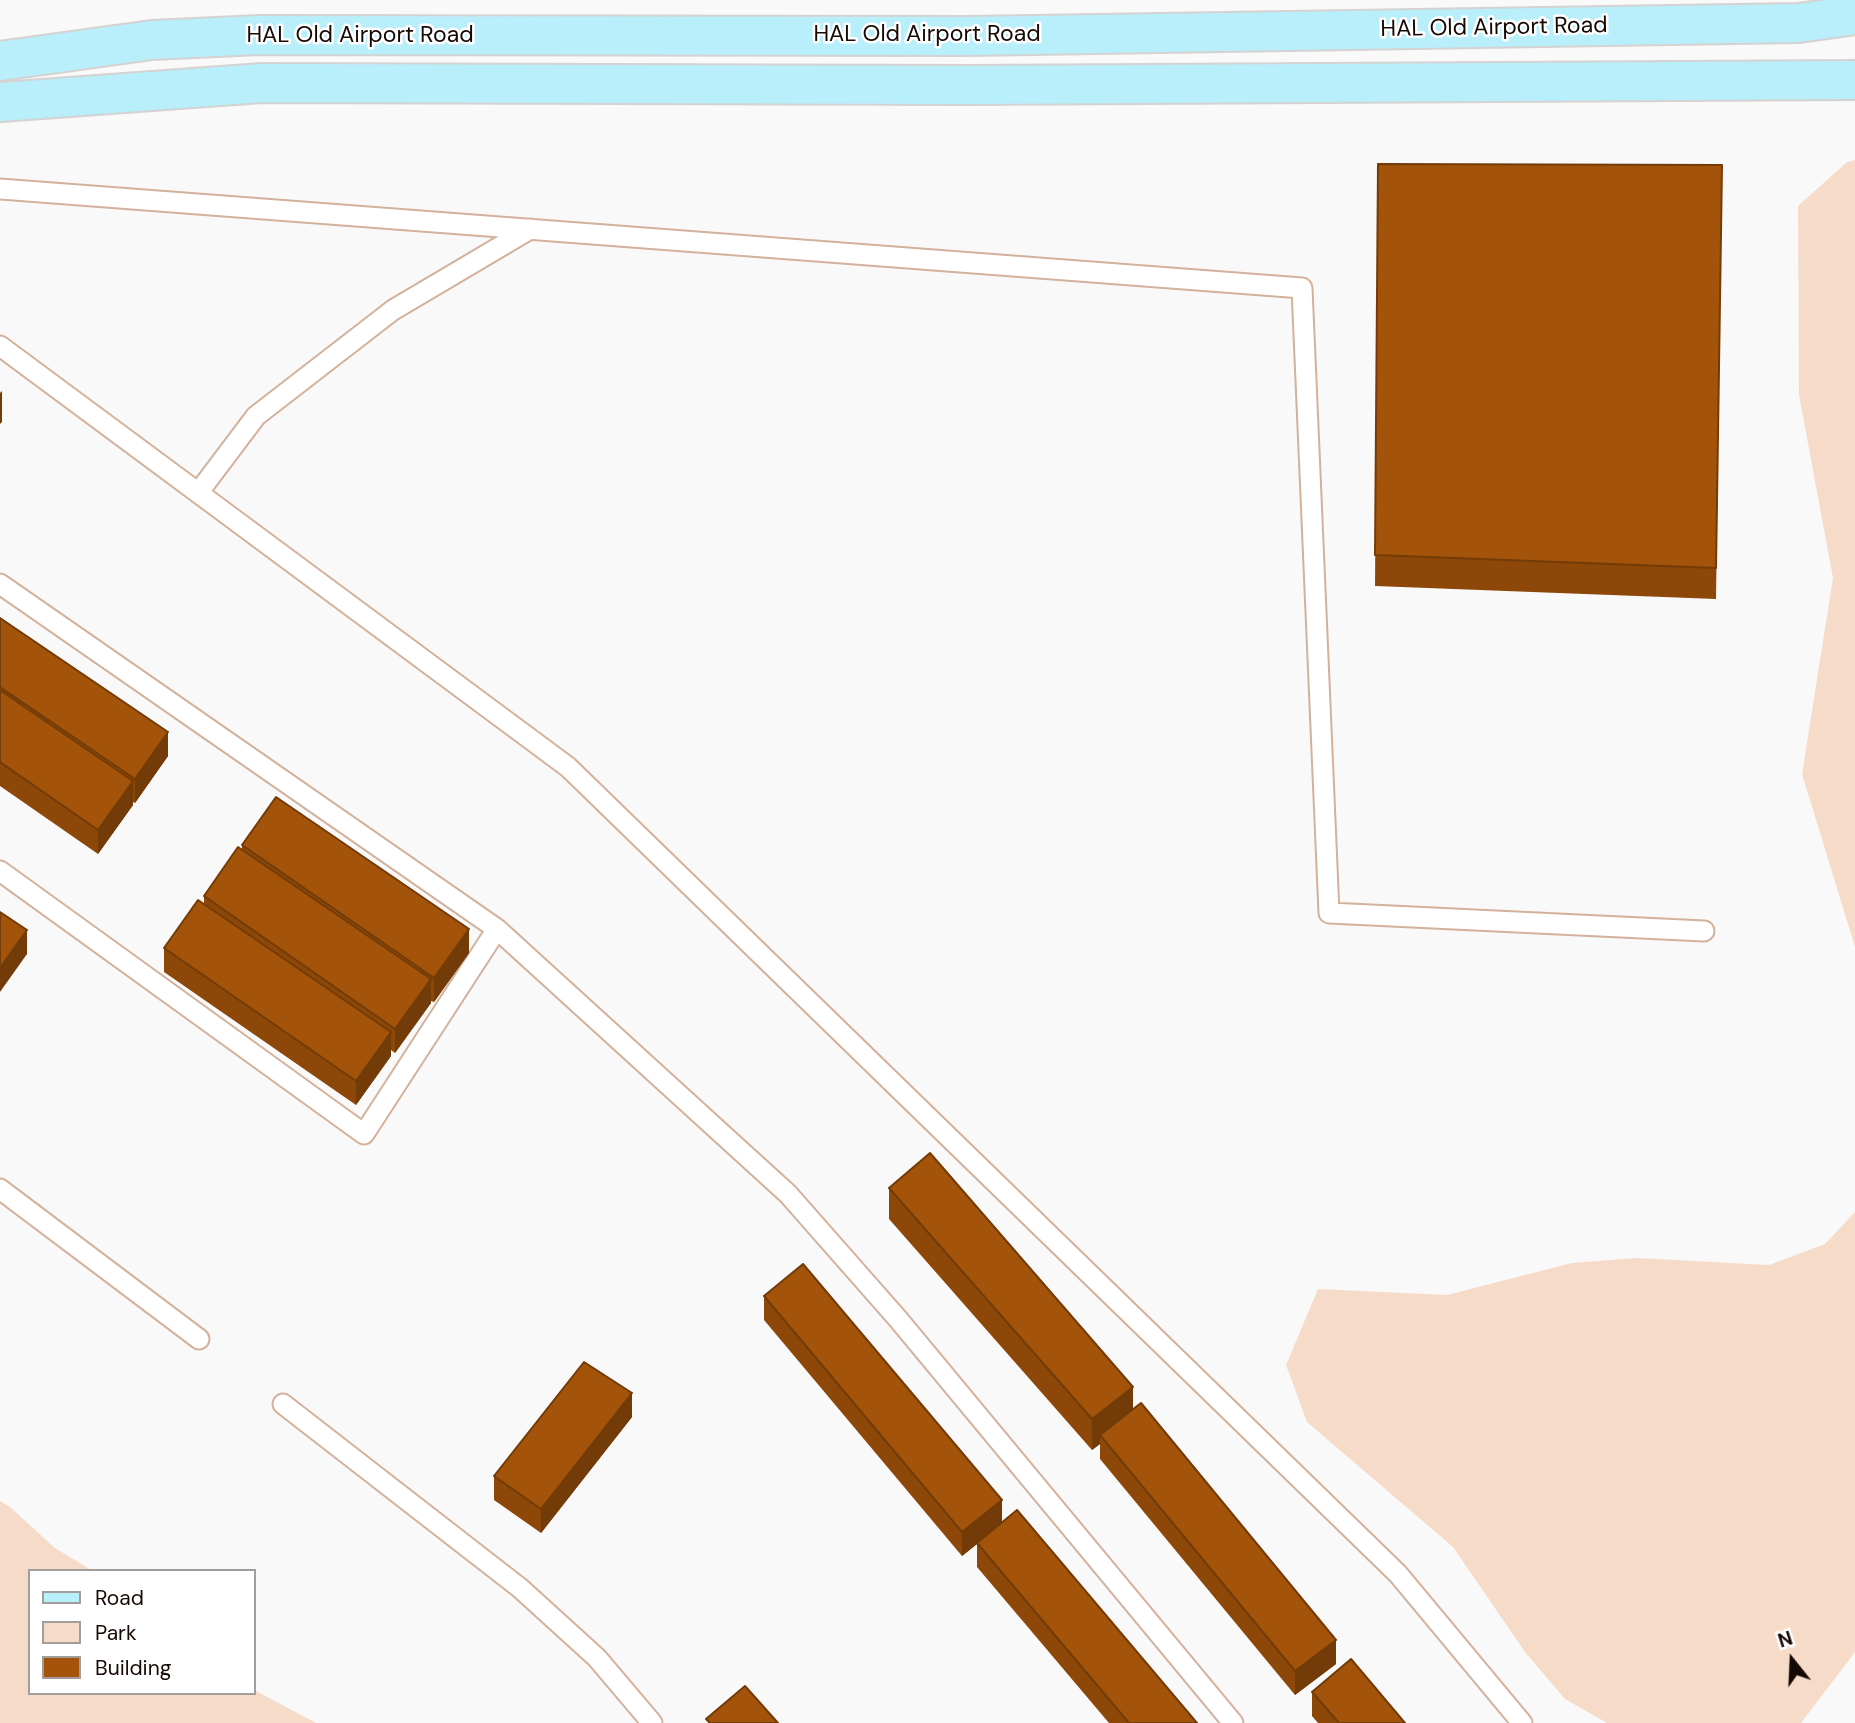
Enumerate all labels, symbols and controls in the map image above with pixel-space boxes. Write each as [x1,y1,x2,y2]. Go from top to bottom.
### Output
street label: HAL Old Airport Road [1380,12,1608,44]
street label: HAL Old Airport Road [813,21,1041,49]
street label: HAL Old Airport Road [246,22,474,50]
legend [28,1569,256,1695]
text: Road [95,1584,144,1612]
text: Park [95,1619,136,1647]
north arrow [1757,1625,1827,1695]
text: N [1775,1626,1796,1654]
text: Building [95,1654,171,1682]

